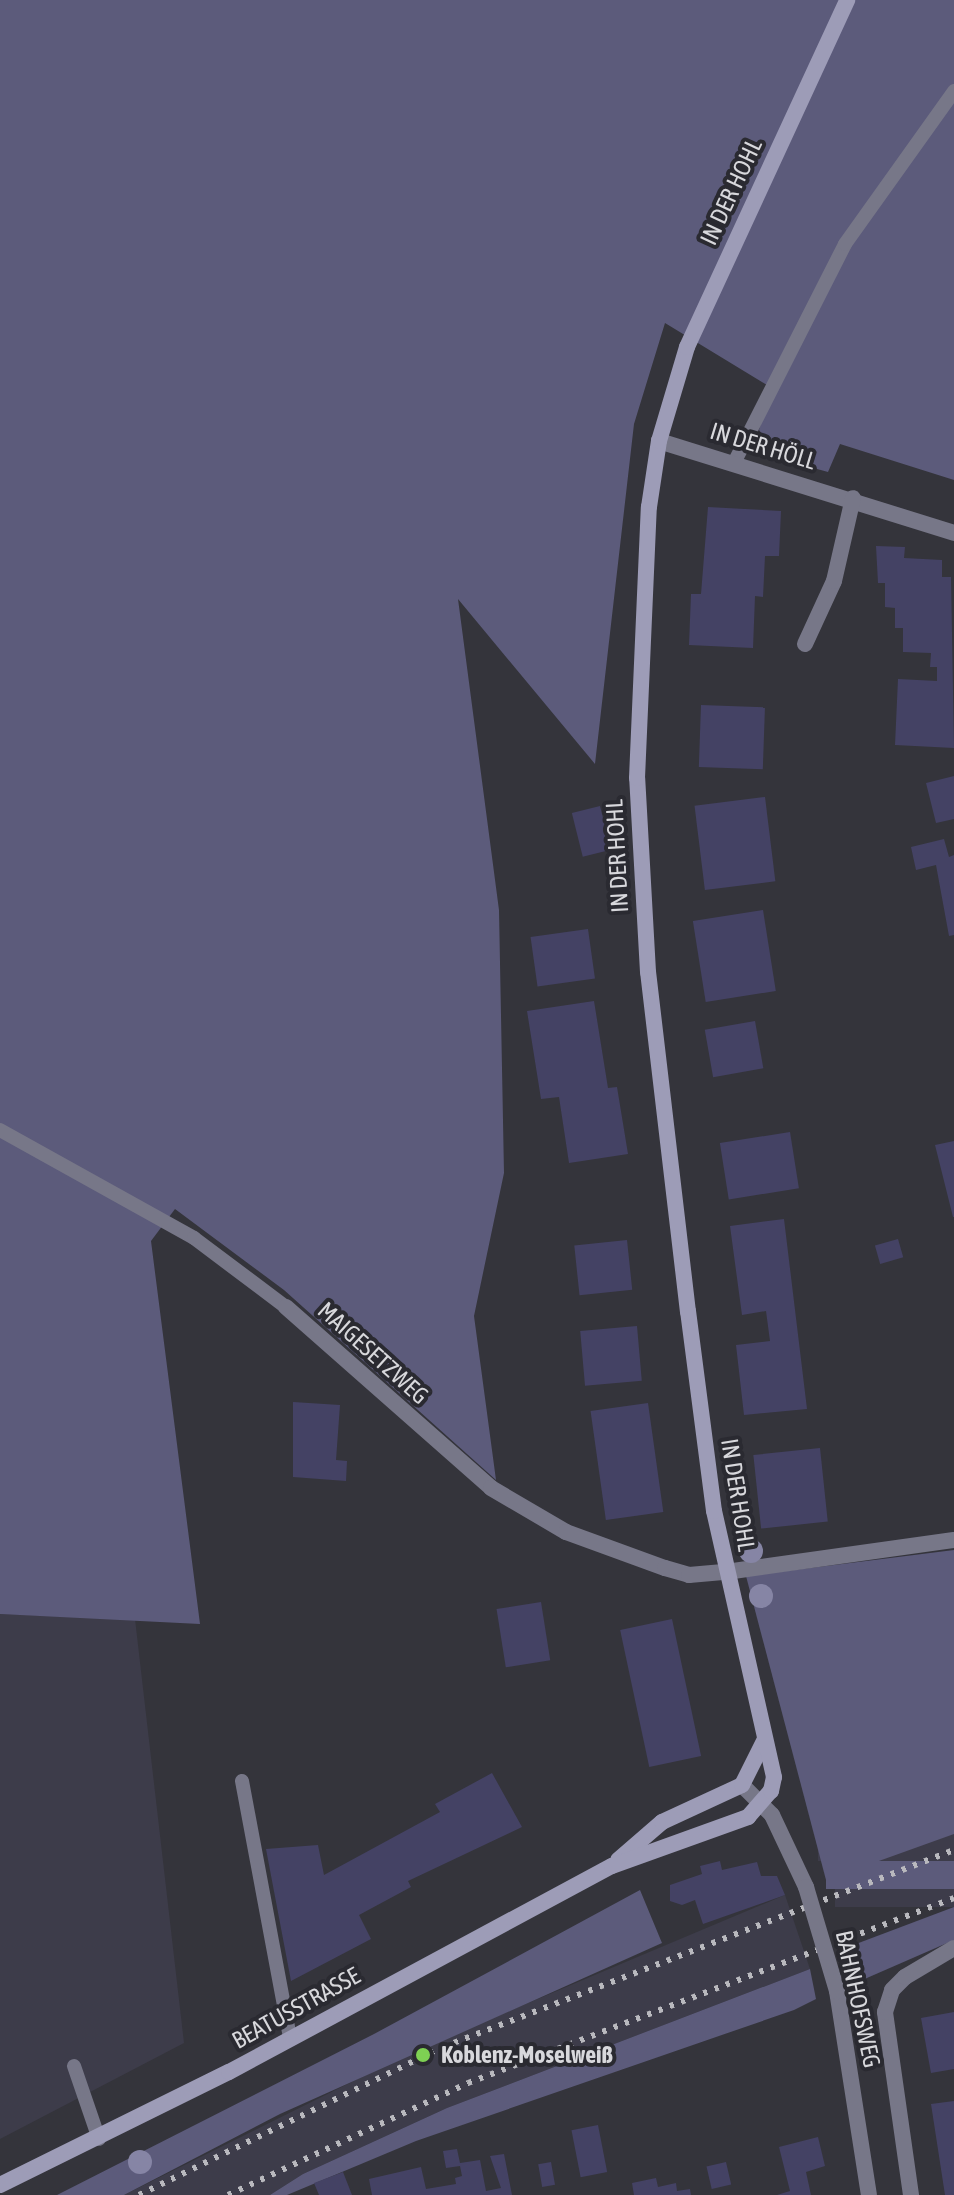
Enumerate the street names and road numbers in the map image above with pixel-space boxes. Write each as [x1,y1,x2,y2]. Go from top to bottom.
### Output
street label: IN DER HOHL [694,134,768,250]
street label: IN DER HÖLL [707,416,819,476]
street label: IN DER HOHL [600,798,634,914]
street label: MAIGESETZWEG [312,1296,434,1410]
street label: IN DER HOHL [715,1437,761,1553]
street label: BAHNHOFSWEG [829,1928,887,2070]
street label: BEATUSSTRASSE [227,1961,365,2055]

